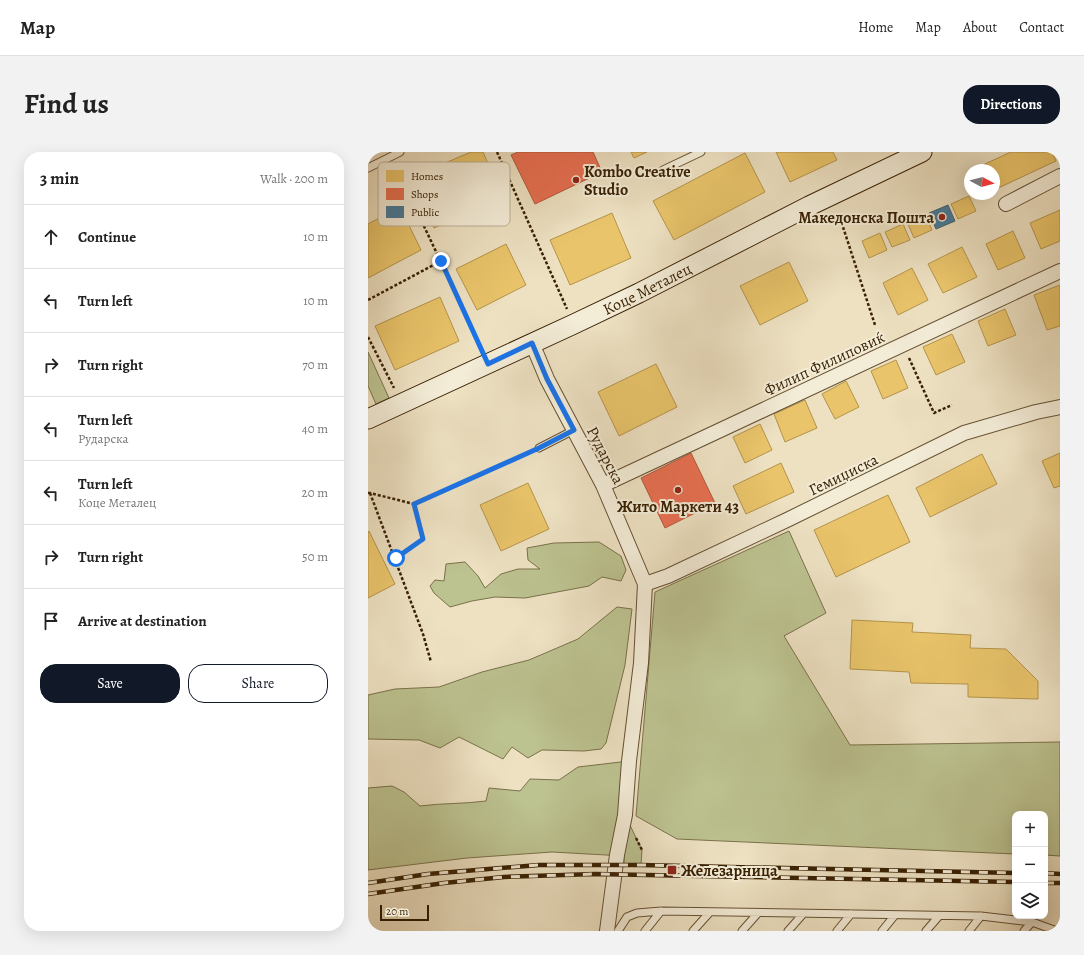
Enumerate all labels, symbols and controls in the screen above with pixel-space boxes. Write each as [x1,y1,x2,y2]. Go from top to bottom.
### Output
text: Map [20,15,55,41]
text: Home [858,18,893,37]
text: Map [915,18,941,37]
text: About [963,18,997,37]
text: Contact [1019,18,1064,37]
text: Find us [24,85,109,123]
button: Directions [963,85,1060,124]
place label: Kombo Creative Studio [584,161,691,201]
legend [378,162,510,226]
north arrow [964,164,1000,200]
text: 3 min [40,167,79,190]
text: Homes [411,169,443,184]
text: Walk · 200 m [260,170,328,187]
marker: Kombo Creative Studio [571,175,581,185]
text: Shops [411,187,438,202]
text: Public [411,205,439,220]
place label: Македонска Пошта [798,207,934,229]
marker: Македонска Пошта [937,212,947,222]
icon: ahead [40,226,62,248]
text: Continue [78,227,136,247]
text: 10 m [303,228,328,245]
route end [432,252,450,270]
street label: Коце Металец [599,258,696,321]
icon: left [40,290,62,312]
text: Turn left [78,291,133,311]
text: 10 m [303,292,328,309]
street label: Филип Филиповиќ [761,326,888,401]
icon: right [40,354,62,376]
text: Turn right [78,355,143,375]
text: 70 m [302,356,328,373]
text: Turn left [78,410,133,430]
icon: left [40,418,62,440]
text: 40 m [302,420,328,437]
street label: Рударска [581,423,629,489]
text: Рударска [78,430,129,447]
street label: Гемиџиска [805,448,882,501]
text: Turn left [78,474,133,494]
icon: left [40,482,62,504]
text: 20 m [302,484,328,501]
marker: Жито Маркети 43 [673,485,683,495]
text: Коце Металец [78,494,156,511]
place label: Жито Маркети 43 [617,496,739,518]
icon: right [40,546,62,568]
text: Turn right [78,547,143,567]
text: 50 m [302,548,328,565]
route start [387,549,405,567]
icon: arrive [40,610,62,632]
text: Arrive at destination [78,611,207,631]
button: Save [40,664,180,703]
button: Share [188,664,328,703]
map controls [1012,811,1048,919]
button: + [1012,811,1048,847]
button: − [1012,847,1048,883]
place label: Железарница [681,860,778,882]
marker: Железарница [666,864,678,876]
button: layers [1012,883,1048,919]
scale bar [380,903,429,922]
text: 20 m [386,904,408,919]

